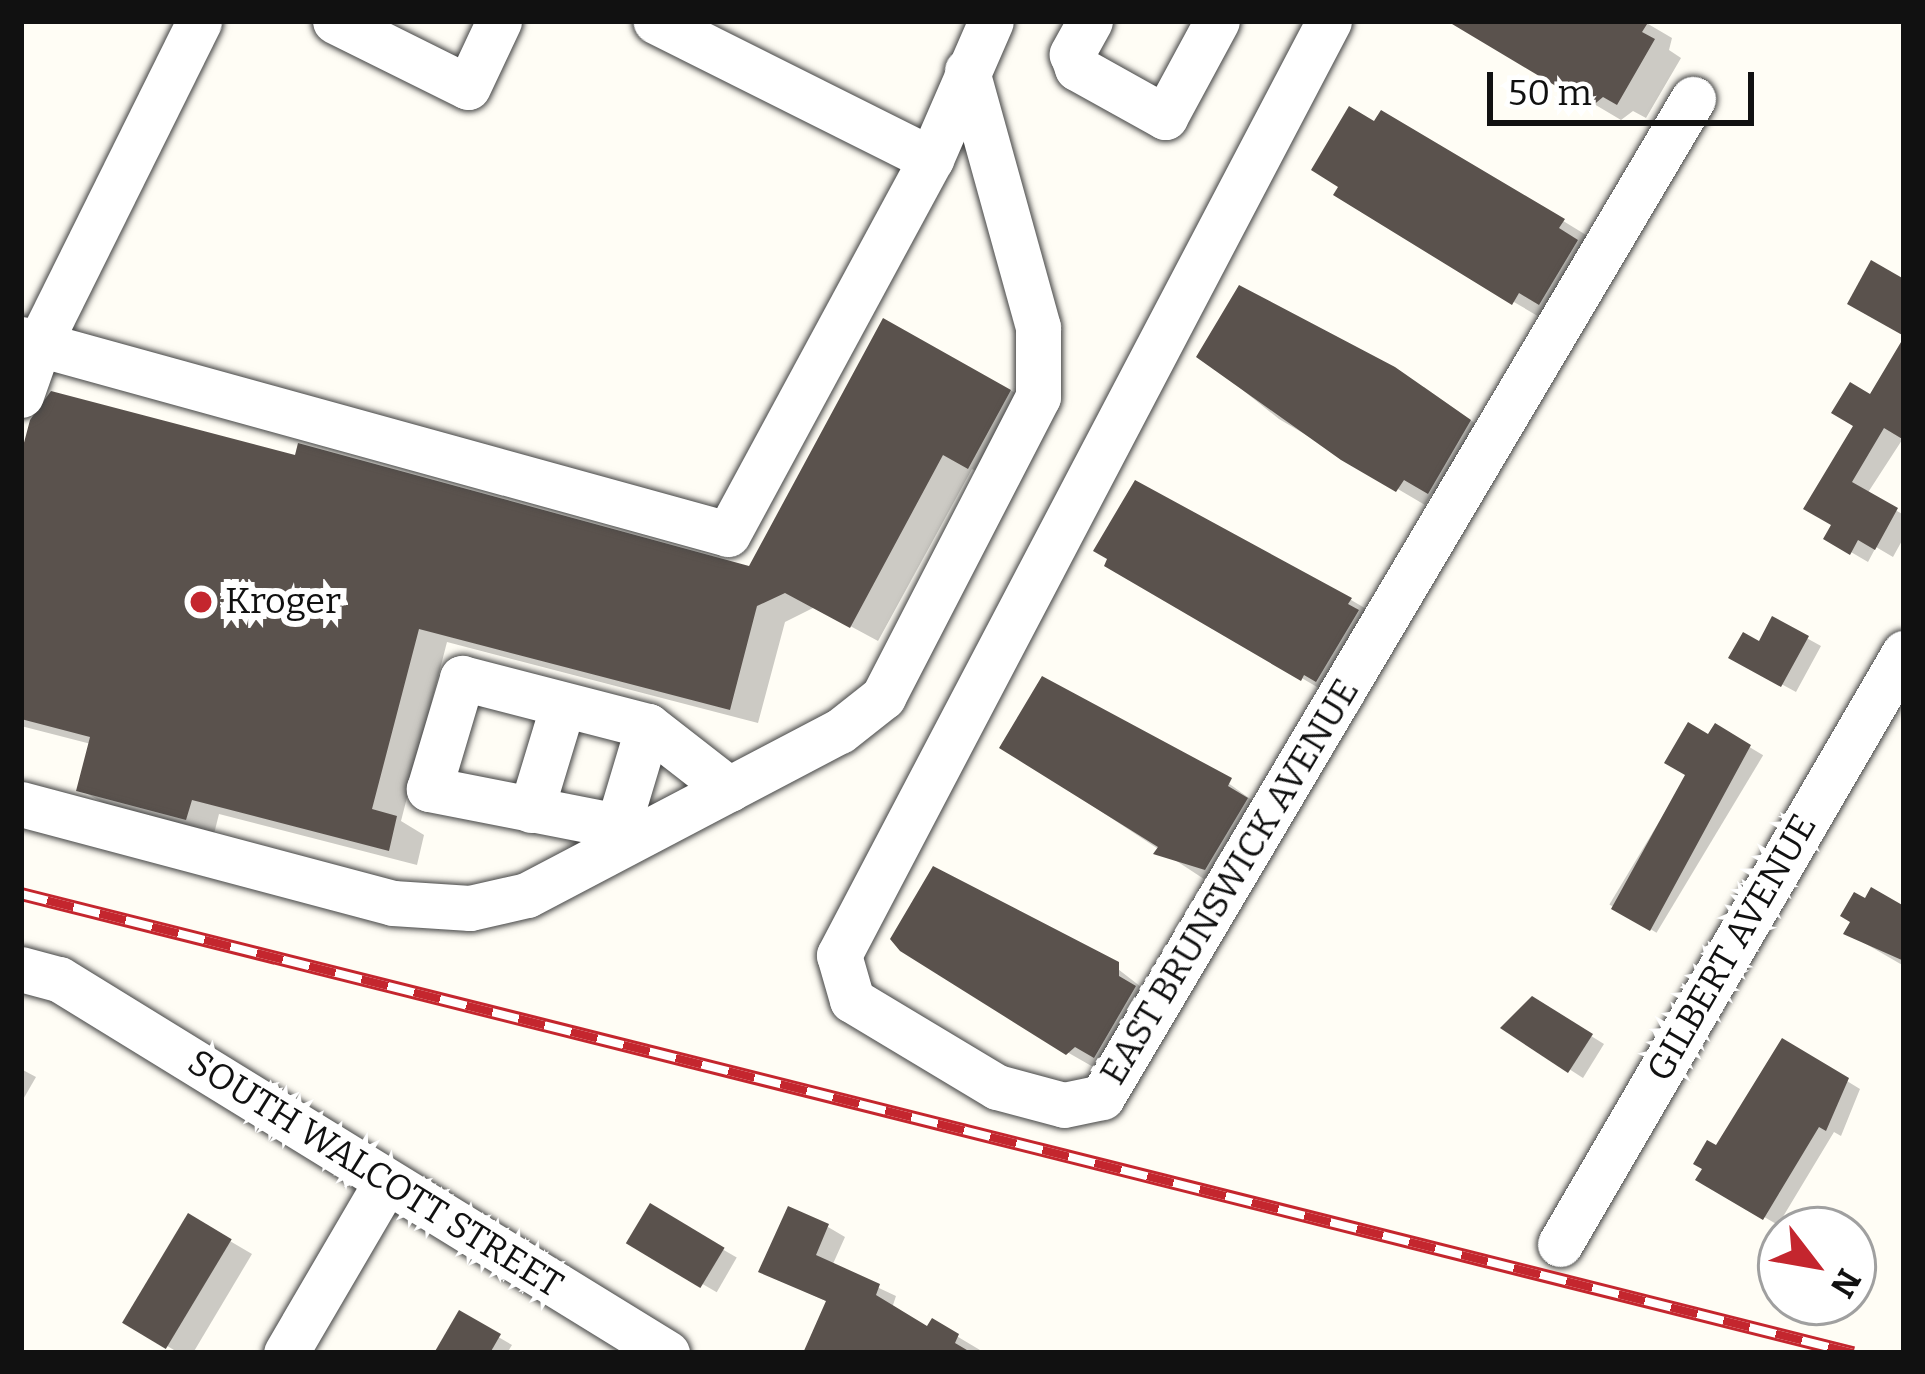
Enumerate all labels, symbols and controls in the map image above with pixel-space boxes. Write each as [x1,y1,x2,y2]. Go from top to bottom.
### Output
scale bar [1493,48,1760,122]
text: 50 m [1508,71,1592,115]
place label: Kroger [225,580,341,624]
marker: Kroger [188,589,214,615]
street label: EAST BRUNSWICK AVENUE [1092,672,1368,1092]
street label: GILBERT AVENUE [1638,807,1826,1089]
street label: SOUTH WALCOTT STREET [180,1041,570,1307]
north arrow [1757,1206,1877,1326]
text: N [1822,1262,1869,1304]

